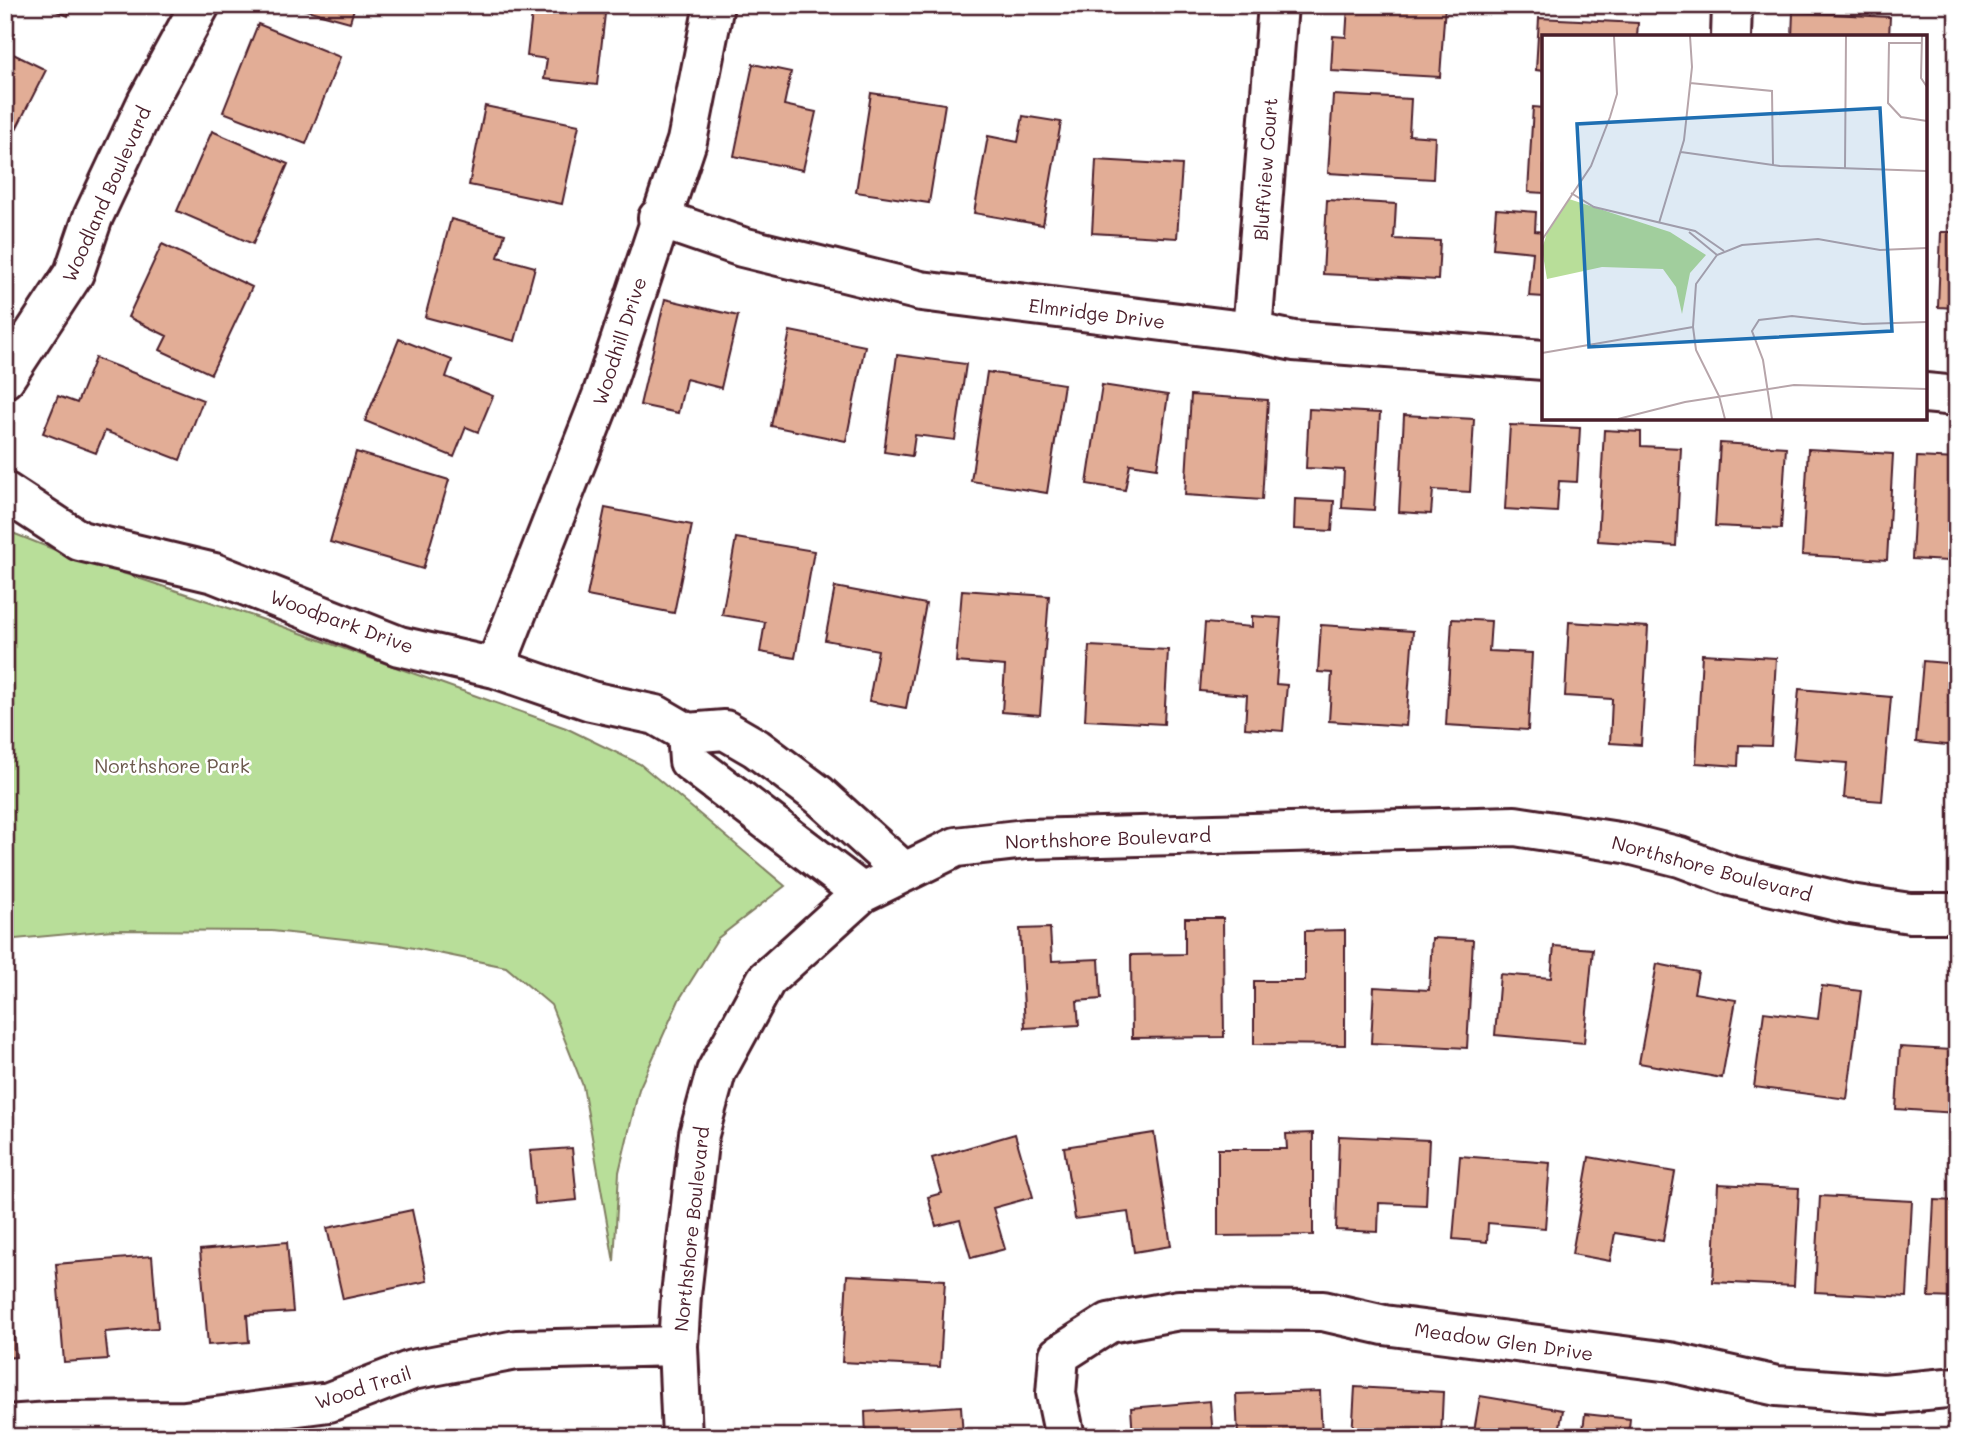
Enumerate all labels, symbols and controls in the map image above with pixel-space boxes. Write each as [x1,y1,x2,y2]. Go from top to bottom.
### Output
inset map [1542,35,1927,420]
street label: Bluffview Court [1248,97,1282,241]
street label: Woodland Boulevard [56,102,156,286]
street label: Woodhill Drive [586,274,652,408]
street label: Elmridge Drive [1027,292,1167,334]
street label: Woodpark Drive [267,583,417,659]
park label: Northshore Park [94,753,250,778]
street label: Northshore Boulevard [1005,822,1211,854]
street label: Northshore Boulevard [1609,829,1815,907]
street label: Northshore Boulevard [668,1125,714,1333]
street label: Meadow Glen Drive [1413,1316,1595,1366]
street label: Wood Trail [312,1360,414,1414]

